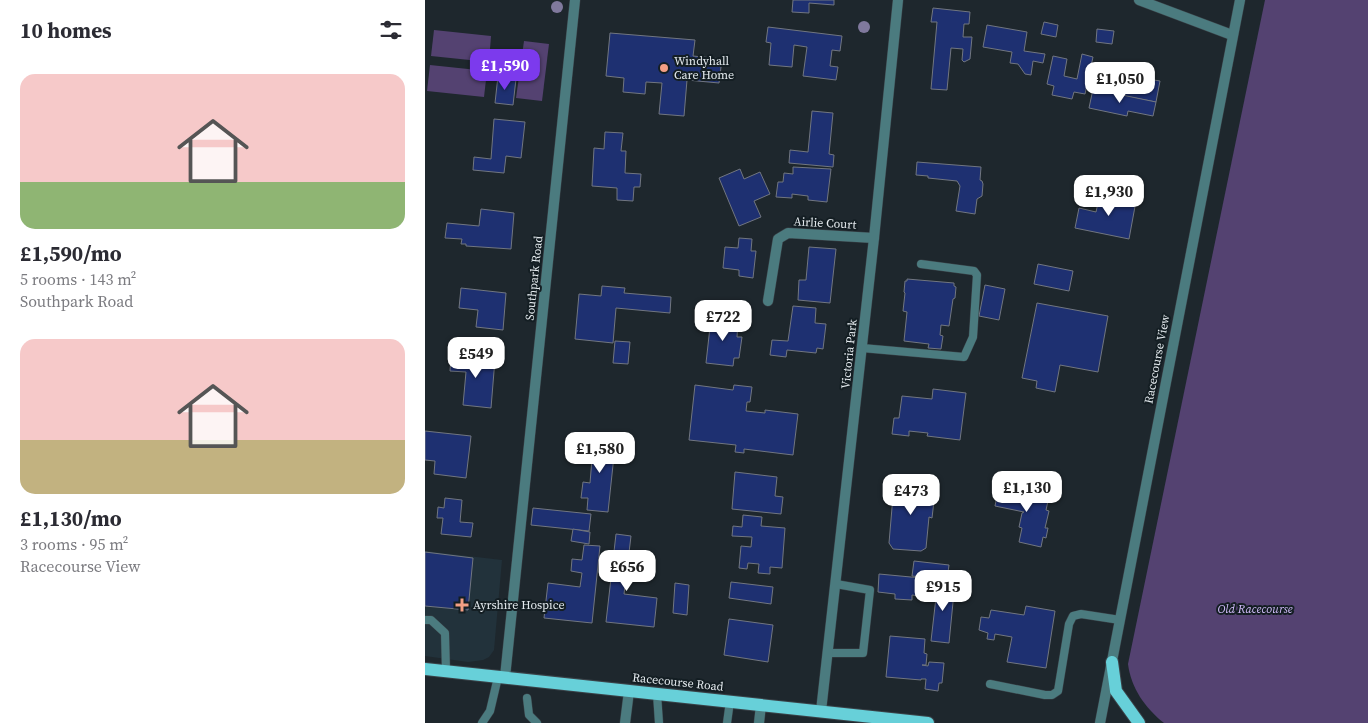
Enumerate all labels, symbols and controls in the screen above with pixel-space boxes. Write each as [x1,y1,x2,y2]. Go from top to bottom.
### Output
text: 10 homes [20,16,112,45]
icon: filters [377,16,405,44]
pin: £1,590 [464,48,546,91]
place label: Windyhall Care Home [674,53,734,83]
text: £1,590 [481,54,529,76]
marker: Windyhall Care Home [658,62,670,74]
pin: £1,050 [1079,62,1161,104]
text: £1,050 [1096,67,1144,89]
icon: home [168,106,258,196]
pin: £1,930 [1068,174,1150,217]
text: £1,930 [1085,180,1133,202]
street label: Airlie Court [793,213,857,233]
street label: Southpark Road [522,235,546,321]
text: £1,590/mo [20,239,122,268]
text: 5 rooms · 143 m² [20,268,136,290]
text: Southpark Road [20,290,133,312]
pin: £722 [693,300,753,342]
text: £722 [706,305,740,327]
street label: Racecourse View [1141,312,1174,405]
street label: Victoria Park [837,318,861,390]
pin: £549 [446,336,506,379]
text: £549 [459,342,493,364]
icon: home [168,371,258,461]
pin: £1,580 [559,432,641,474]
text: £1,580 [576,437,624,459]
pin: £1,130 [986,470,1068,513]
pin: £473 [881,474,941,516]
text: £1,130 [1003,476,1051,498]
text: £473 [894,479,928,501]
text: £1,130/mo [20,504,122,533]
text: 3 rooms · 95 m² [20,533,128,555]
pin: £656 [597,550,657,592]
text: Racecourse View [20,555,141,577]
text: £656 [610,555,644,577]
pin: £915 [913,570,973,612]
text: £915 [926,575,960,597]
place label: Ayrshire Hospice [473,597,565,613]
marker: Ayrshire Hospice [455,598,469,612]
park label: Old Racecourse [1217,601,1293,617]
street label: Racecourse Road [632,669,725,695]

